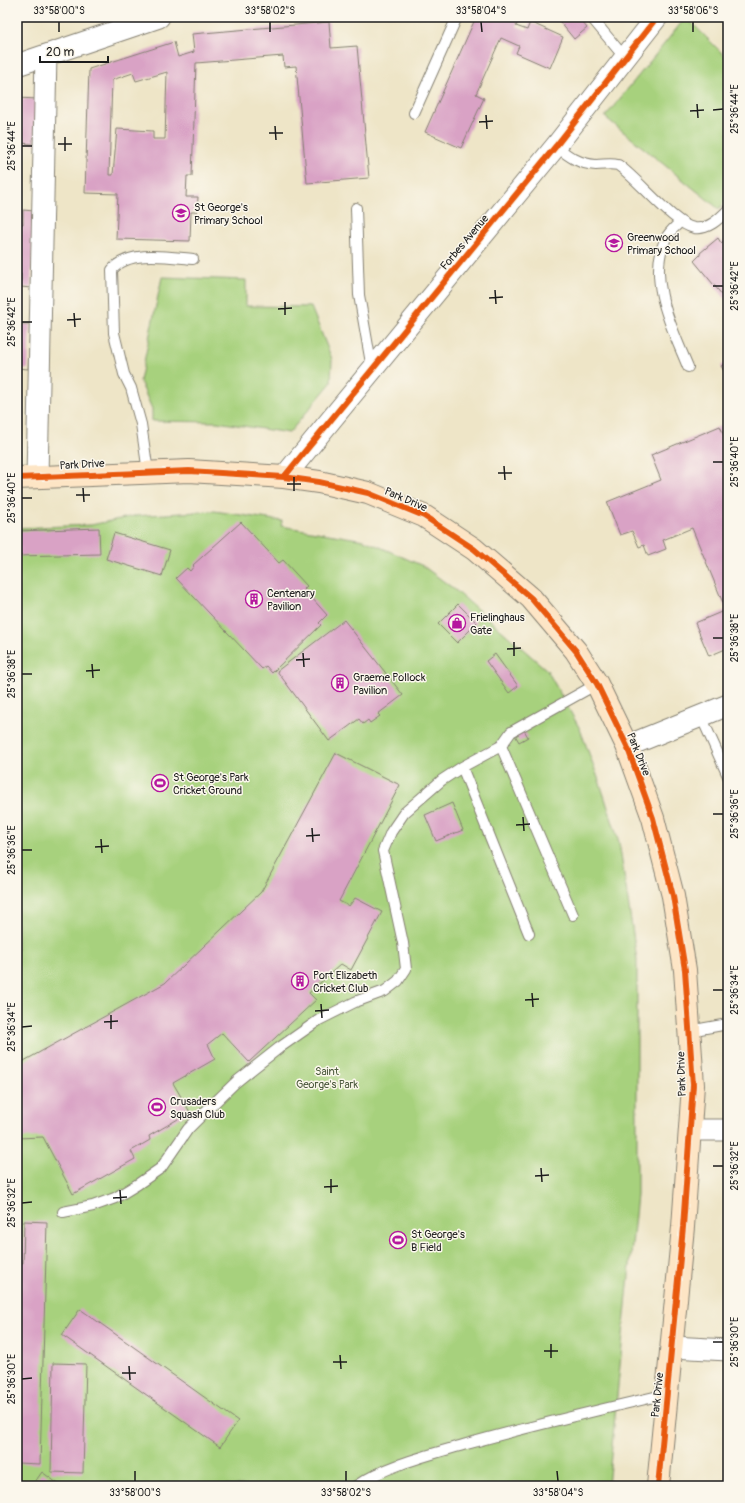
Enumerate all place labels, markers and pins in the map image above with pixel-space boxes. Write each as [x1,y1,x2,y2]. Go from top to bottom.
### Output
place label: St George's Primary School [194,201,263,227]
school or university icon: St George's Primary School [171,203,191,223]
place label: Greenwood Primary School [627,231,696,257]
school or university icon: Greenwood Primary School [604,233,624,253]
place label: Centenary Pavilion [267,587,315,613]
building icon: Centenary Pavilion [244,589,264,609]
place label: Frielinghaus Gate [470,611,525,637]
shop icon: Frielinghaus Gate [447,613,467,633]
place label: Graeme Pollock Pavilion [353,671,426,697]
building icon: Graeme Pollock Pavilion [330,673,350,693]
place label: St George's Park Cricket Ground [173,771,249,797]
sports icon: St George's Park Cricket Ground [150,773,170,793]
place label: Port Elizabeth Cricket Club [313,969,377,995]
building icon: Port Elizabeth Cricket Club [290,971,310,991]
place label: Crusaders Squash Club [170,1095,225,1121]
sports icon: Crusaders Squash Club [147,1097,167,1117]
place label: St George's B Field [411,1228,465,1254]
sports icon: St George's B Field [388,1230,408,1250]

